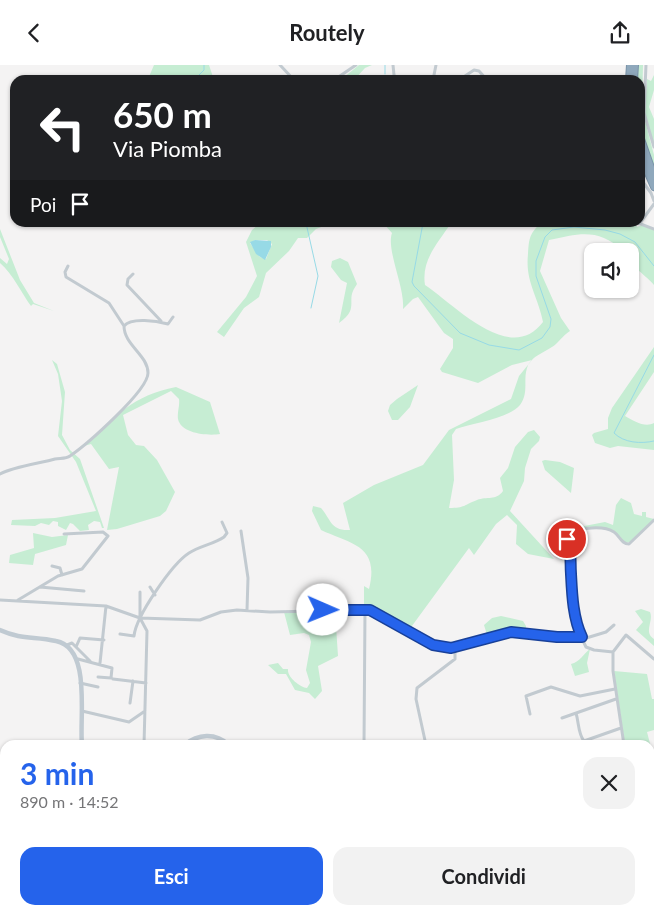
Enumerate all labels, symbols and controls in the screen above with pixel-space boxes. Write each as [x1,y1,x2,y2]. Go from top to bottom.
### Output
icon: back [20,19,48,47]
text: Routely [289,19,365,46]
icon: share [606,19,634,47]
text: 650 m [113,93,212,135]
icon: left [30,95,95,160]
text: Via Piomba [113,135,222,162]
icon: arrive [66,190,94,218]
text: Poi [30,193,56,216]
map controls [584,243,639,298]
button: sound [584,243,639,298]
pin [546,518,588,560]
icon: arrive [553,525,581,553]
position arrow [296,583,348,635]
text: 3 min [20,755,94,791]
button: close [583,757,635,809]
text: 890 m · 14:52 [20,792,119,811]
button: Esci [20,847,323,905]
button: Condividi [333,847,635,905]

